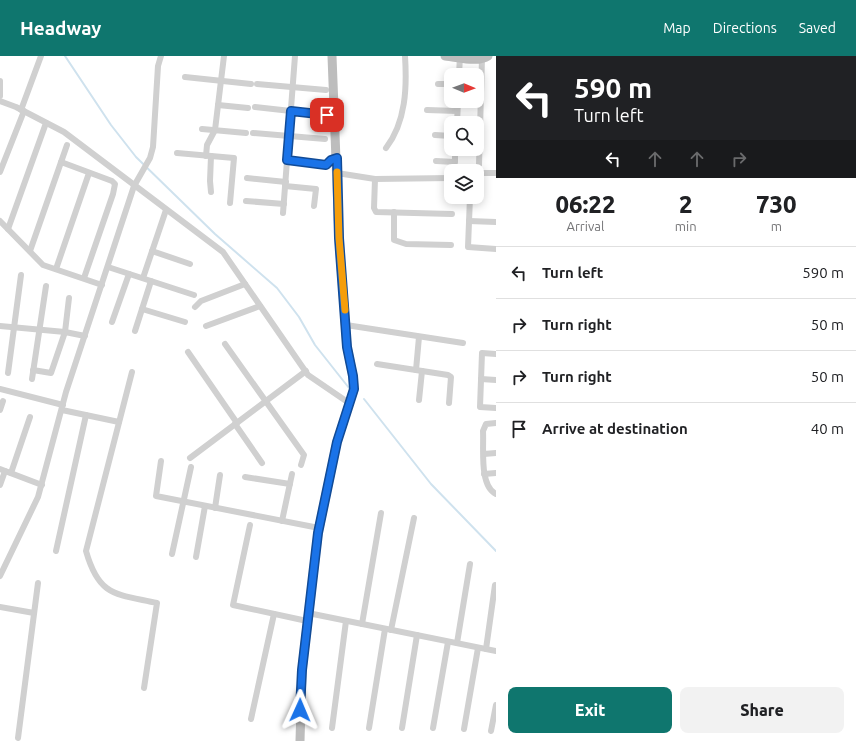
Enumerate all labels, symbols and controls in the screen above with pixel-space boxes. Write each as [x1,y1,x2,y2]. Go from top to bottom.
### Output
text: Headway [20,17,101,39]
text: Map [663,20,691,36]
text: Directions [713,20,777,36]
text: Saved [799,20,836,36]
north arrow [444,68,484,108]
map controls [444,68,484,204]
icon: left [508,72,560,124]
text: 590 m [574,72,652,103]
pin [310,98,344,132]
icon: arrive [316,104,338,126]
text: Turn left [574,105,644,125]
button: search [444,116,484,156]
icon: left [602,148,624,170]
icon: ahead [644,148,666,170]
icon: ahead [686,148,708,170]
icon: right [728,148,750,170]
button: layers [444,164,484,204]
text: 06:22 [555,191,615,218]
text: 2 [679,191,692,218]
text: 730 [756,191,797,218]
text: Arrival [566,219,604,233]
text: min [675,219,697,233]
text: m [771,219,782,233]
icon: left [508,262,530,284]
text: Turn left [542,264,603,281]
text: 590 m [802,264,844,281]
icon: right [508,314,530,336]
text: Turn right [542,316,612,333]
text: 50 m [811,316,844,333]
icon: right [508,366,530,388]
text: Turn right [542,368,612,385]
text: 50 m [811,368,844,385]
icon: arrive [508,418,530,440]
text: Arrive at destination [542,420,688,437]
text: 40 m [811,420,844,437]
button: Exit [508,687,672,733]
button: Share [680,687,844,733]
position arrow [279,689,321,731]

